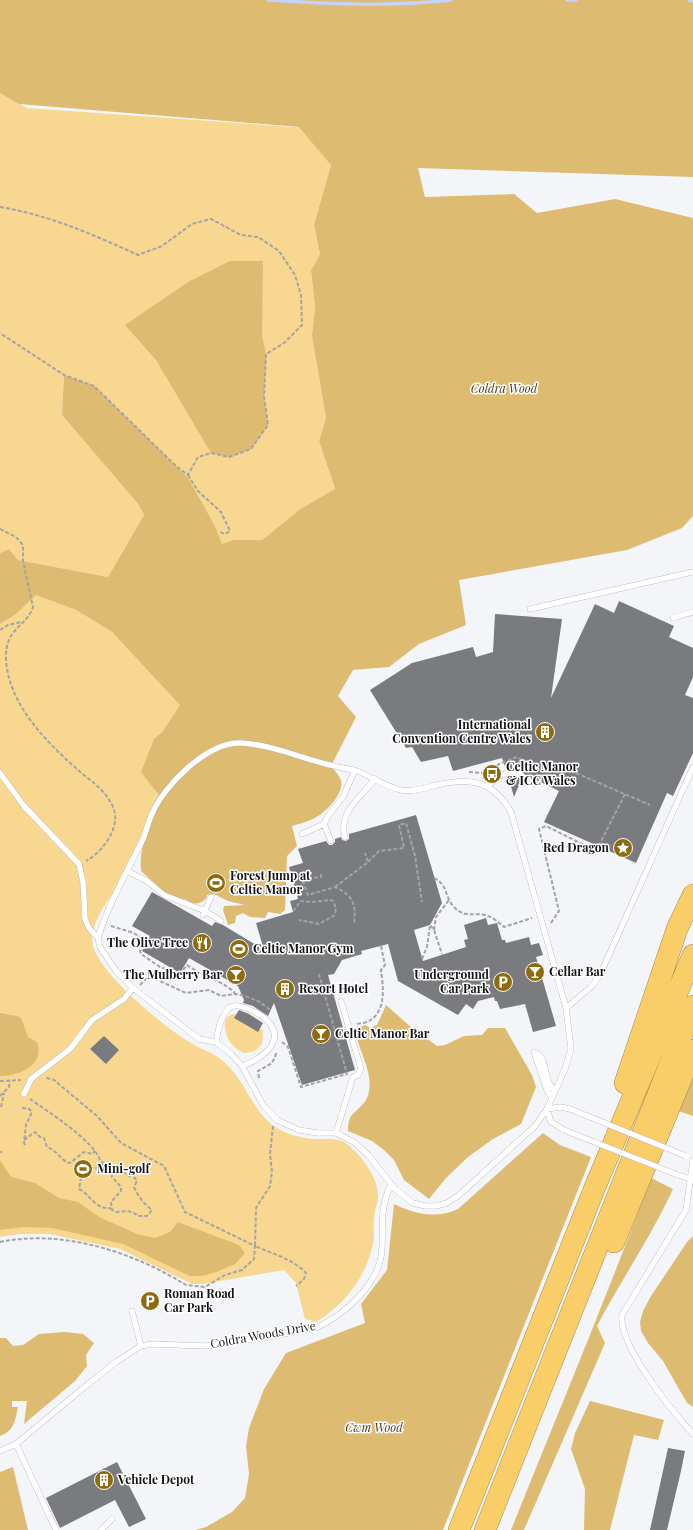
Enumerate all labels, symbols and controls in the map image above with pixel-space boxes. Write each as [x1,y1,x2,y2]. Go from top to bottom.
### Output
park label: Coldra Wood [471,380,538,396]
place label: International Convention Centre Wales [392,716,531,746]
building icon: International Convention Centre Wales [534,721,556,743]
place label: Celtic Manor & ICC Wales [506,758,578,788]
bus stop icon: Celtic Manor & ICC Wales [481,763,503,785]
place icon: Red Dragon [612,837,634,859]
place label: Red Dragon [543,839,610,855]
place label: Forest Jump at Celtic Manor [230,867,311,897]
sports icon: Forest Jump at Celtic Manor [205,872,227,894]
restaurant icon: The Olive Tree [191,932,213,954]
place label: The Olive Tree [107,934,188,950]
sports icon: Celtic Manor Gym [228,938,250,960]
place label: Celtic Manor Gym [253,940,353,956]
bar icon: Cellar Bar [524,961,546,983]
place label: Cellar Bar [549,963,606,979]
bar icon: The Mulberry Bar [225,964,247,986]
place label: The Mulberry Bar [123,966,222,982]
place label: Underground Car Park [414,966,490,996]
parking icon: Underground Car Park [492,971,514,993]
building icon: Resort Hotel [274,978,296,1000]
place label: Resort Hotel [299,980,369,996]
bar icon: Celtic Manor Bar [310,1023,332,1045]
place label: Celtic Manor Bar [335,1025,430,1041]
sports icon: Mini-golf [72,1158,94,1180]
place label: Mini-golf [97,1160,152,1176]
place label: Roman Road Car Park [164,1285,235,1315]
parking icon: Roman Road Car Park [139,1290,161,1312]
street label: Coldra Woods Drive [209,1317,317,1351]
park label: Cwm Wood [345,1419,403,1435]
building icon: Vehicle Depot [93,1469,115,1491]
place label: Vehicle Depot [117,1471,195,1487]

